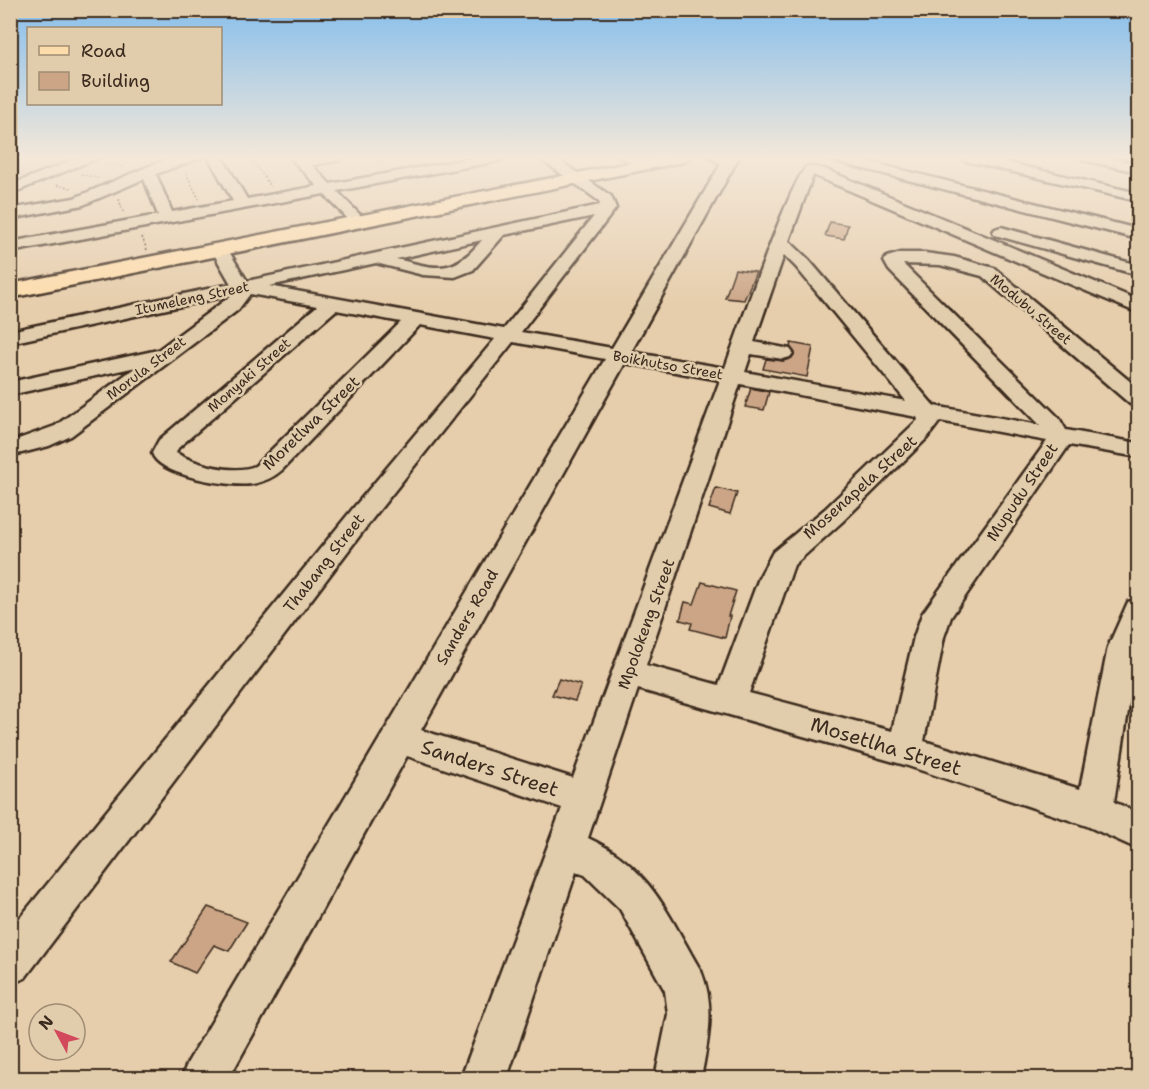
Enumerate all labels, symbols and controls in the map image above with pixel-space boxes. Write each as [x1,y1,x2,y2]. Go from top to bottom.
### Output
legend [27,27,222,105]
text: Road [81,39,126,63]
text: Building [81,69,150,93]
street label: Modubu Street [987,270,1075,348]
street label: Itumeleng Street [133,277,251,319]
street label: Morula Street [103,332,189,404]
street label: Monyaki Street [204,334,294,416]
street label: Boikhutso Street [611,346,725,384]
street label: Moretlwa Street [258,371,364,475]
street label: Mosenapela Street [799,430,921,544]
street label: Mupudu Street [981,439,1063,545]
street label: Thabang Street [279,509,369,617]
street label: Mpolokeng Street [613,556,679,692]
street label: Sanders Road [431,565,503,669]
street label: Mosetlha Street [807,711,965,781]
street label: Sanders Street [418,734,562,802]
north arrow [27,1002,87,1062]
text: N [34,1011,58,1034]

